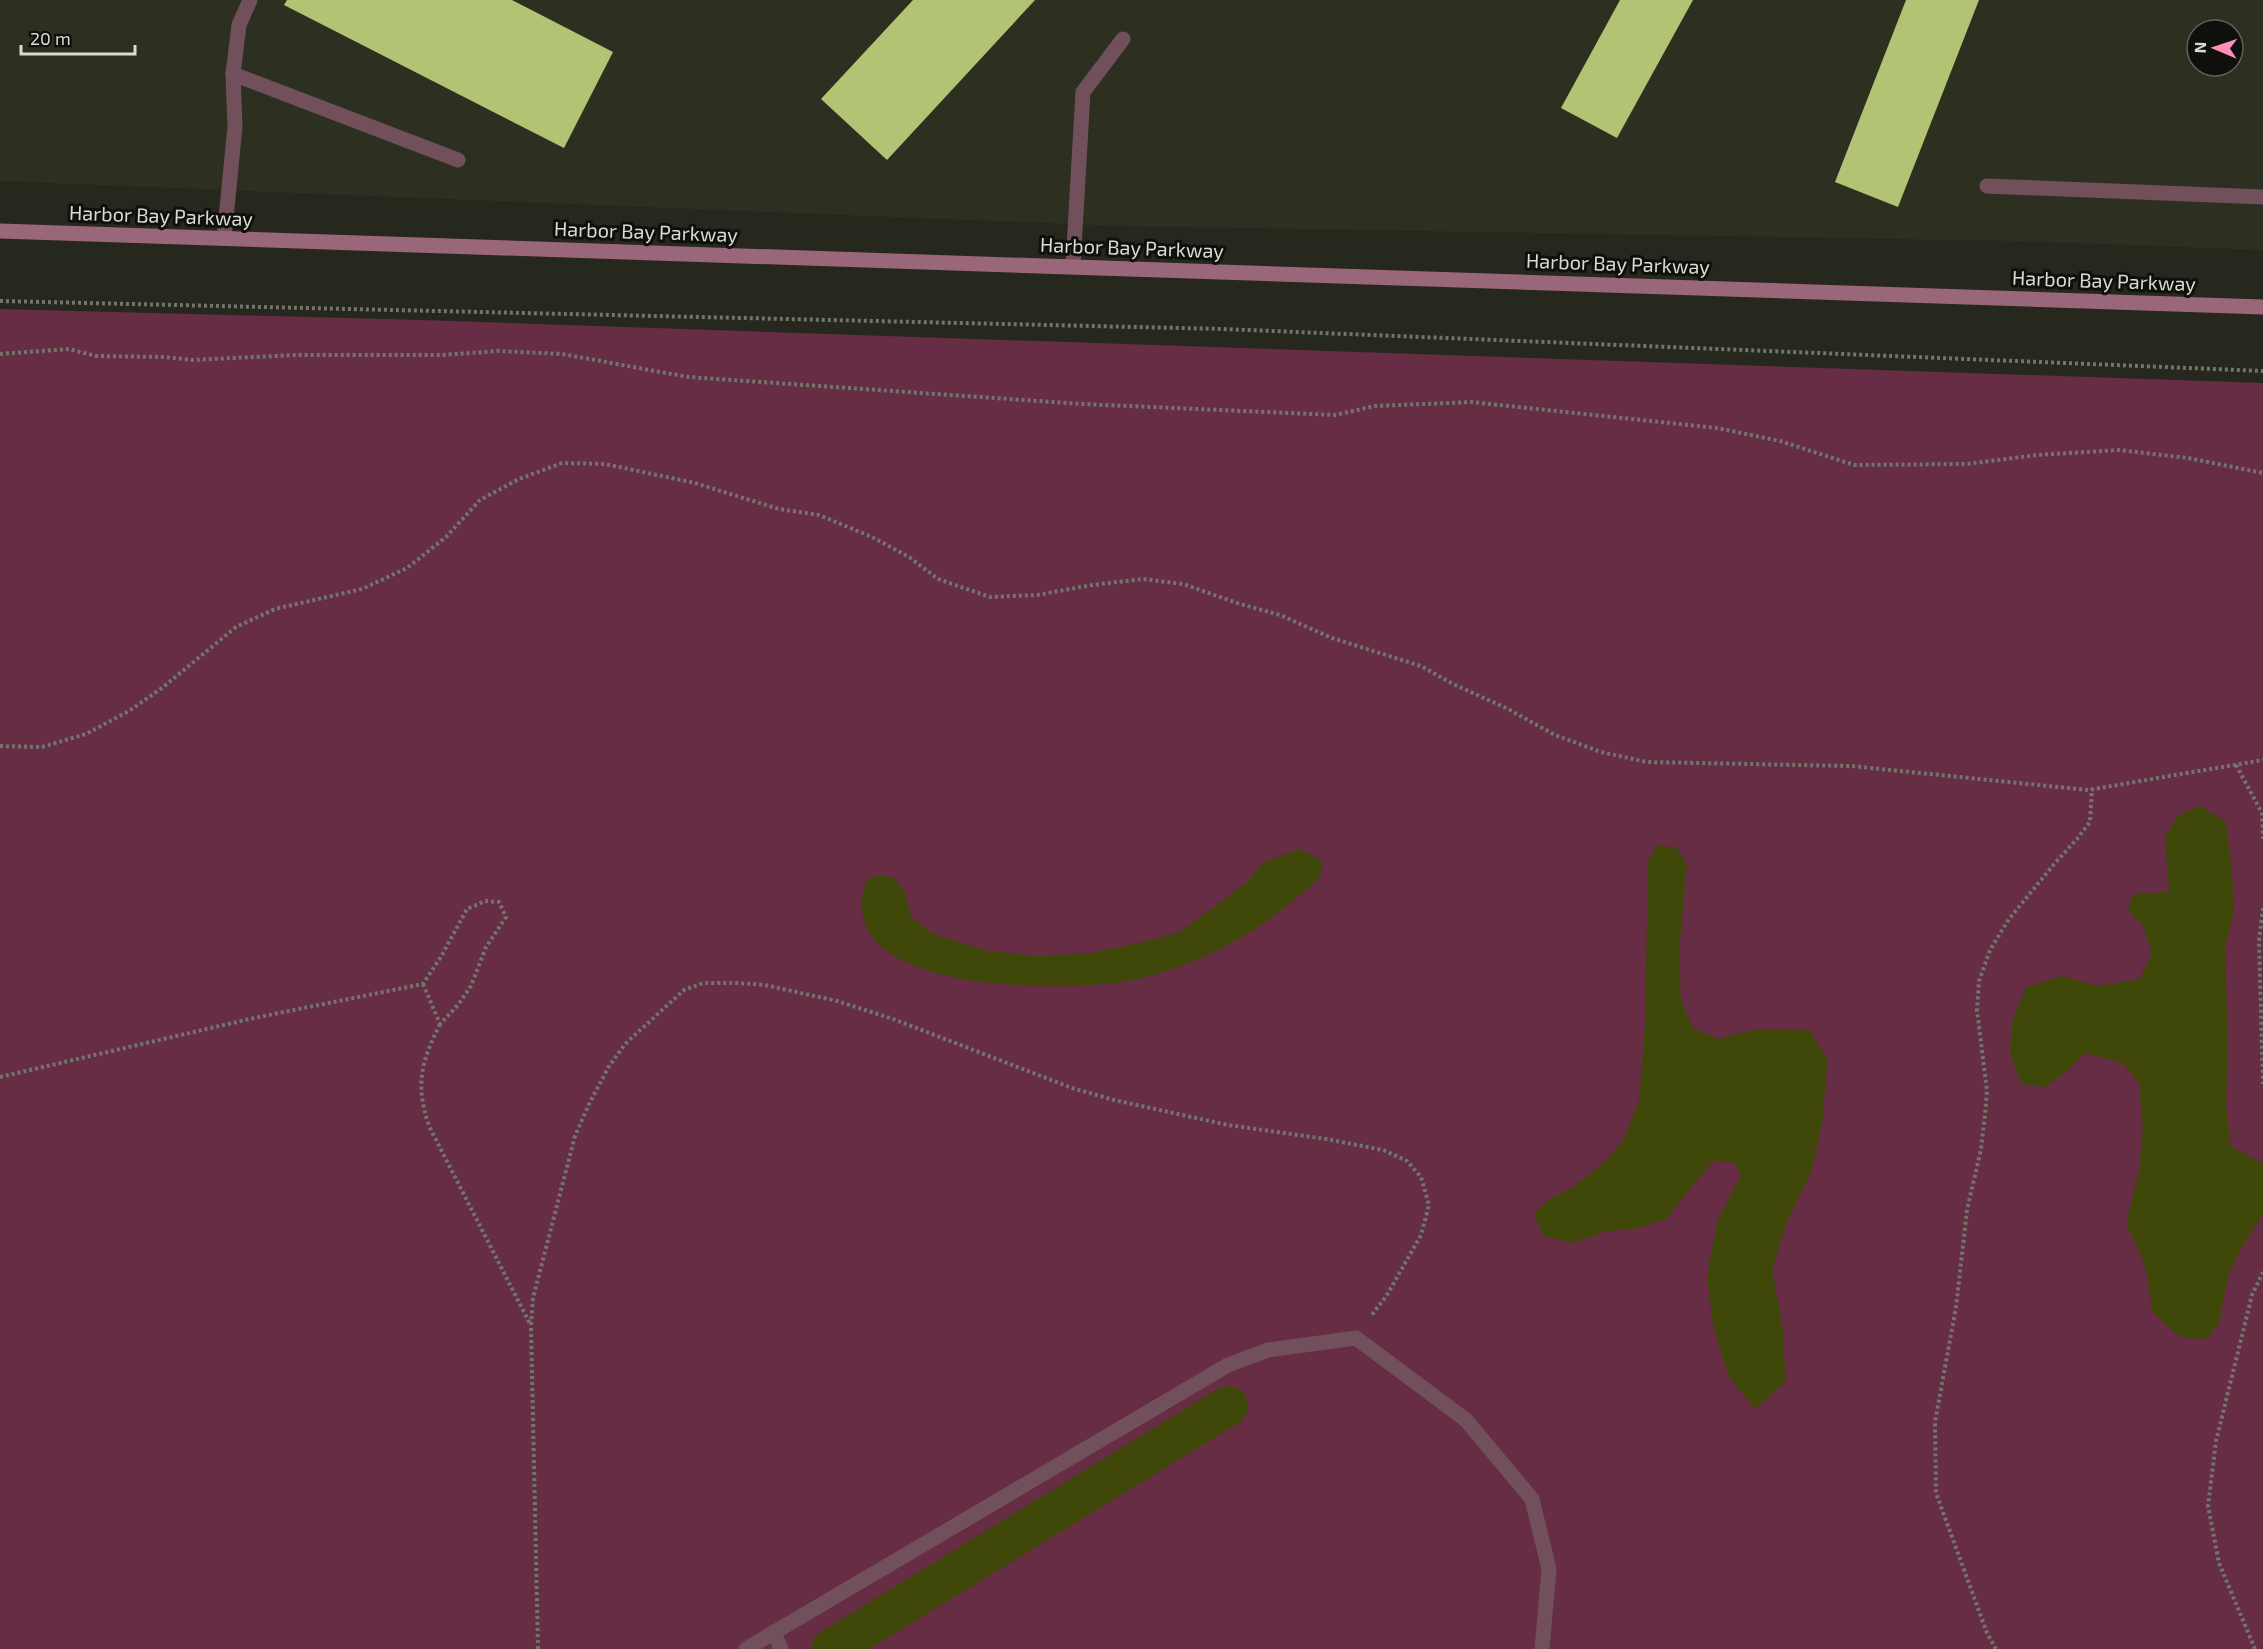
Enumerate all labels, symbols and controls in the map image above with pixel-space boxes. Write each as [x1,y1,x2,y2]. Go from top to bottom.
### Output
scale bar [21,18,135,56]
north arrow [2185,18,2245,78]
text: 20 m [30,27,71,49]
text: N [2190,41,2209,54]
street label: Harbor Bay Parkway [69,200,254,230]
street label: Harbor Bay Parkway [554,216,739,246]
street label: Harbor Bay Parkway [1040,232,1225,262]
street label: Harbor Bay Parkway [1526,248,1711,278]
street label: Harbor Bay Parkway [2012,265,2197,295]

